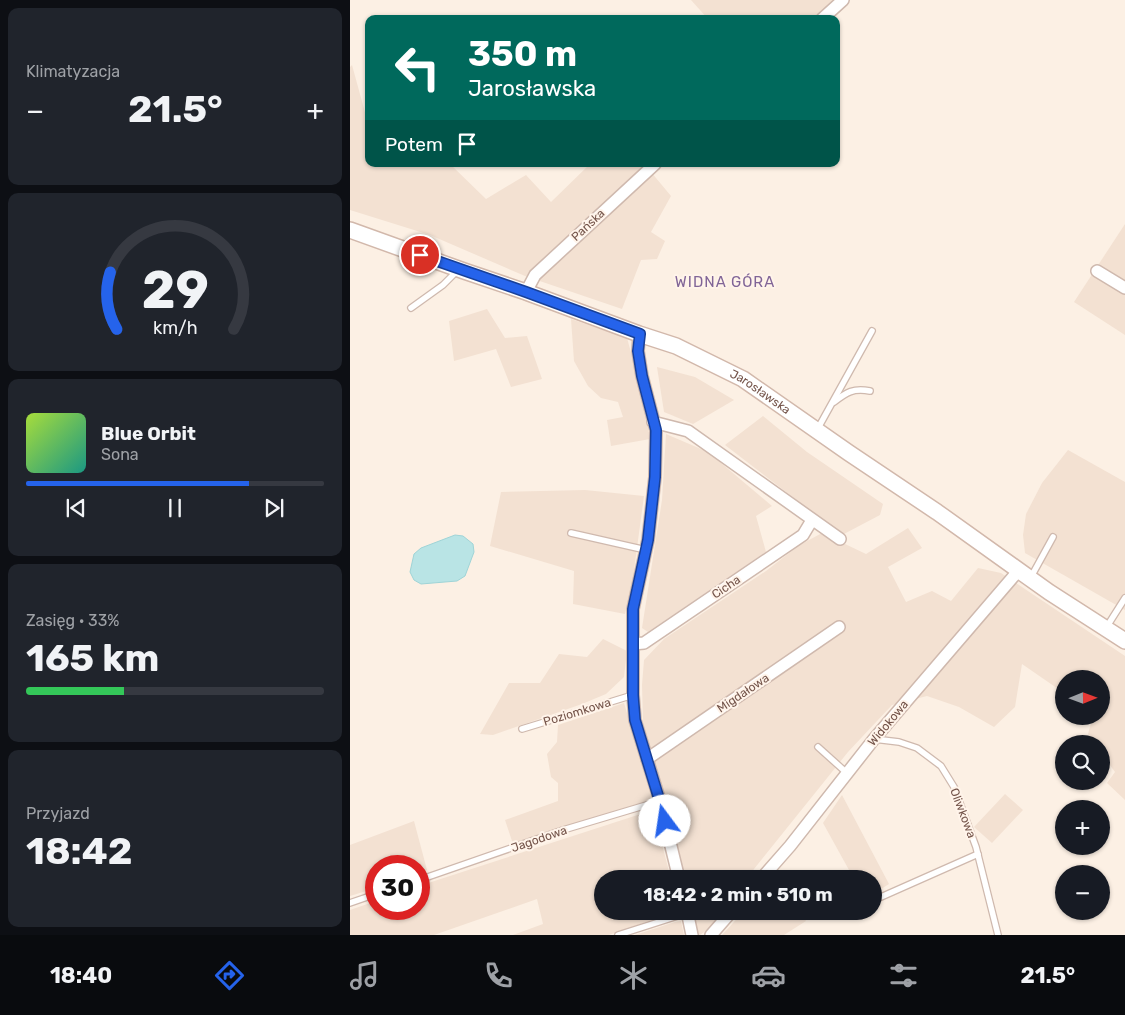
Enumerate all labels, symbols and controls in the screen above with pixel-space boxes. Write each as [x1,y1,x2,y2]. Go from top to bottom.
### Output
text: 350 m [468,33,577,75]
icon: left [385,35,450,100]
text: Klimatyzacja [26,62,120,81]
text: Jarosławska [468,75,596,102]
text: 21.5° [128,86,223,132]
text: − [26,94,44,127]
text: + [307,94,324,127]
icon: arrive [453,130,481,158]
text: Potem [385,133,443,156]
street label: Pańska [568,206,608,244]
pin [399,234,441,276]
icon: arrive [406,241,434,269]
text: 29 [141,259,209,321]
district label: WIDNA GÓRA [675,273,775,291]
text: km/h [153,317,197,338]
street label: Jarosławska [728,367,793,417]
text: Blue Orbit [101,422,196,445]
text: Sona [101,445,139,464]
icon: previous [62,494,90,522]
icon: pause [161,494,189,522]
icon: next [260,494,288,522]
street label: Cicha [709,572,743,602]
text: Zasięg · 33% [26,611,120,630]
text: 165 km [26,635,159,681]
north arrow [1055,670,1110,725]
map controls [1055,670,1110,920]
street label: Migdałowa [714,671,772,715]
street label: Poziomkowa [542,695,612,729]
street label: Widokowa [865,697,911,749]
button: search [1055,735,1110,790]
street label: Oliwkowa [947,786,979,840]
position arrow [638,794,690,846]
button: + [1055,800,1110,855]
text: Przyjazd [26,804,90,823]
street label: Jagodowa [509,823,569,855]
text: 18:42 [26,828,132,874]
speed limit sign: 30 [365,855,430,920]
button: − [1055,865,1110,920]
text: 18:42 · 2 min · 510 m [643,883,833,906]
icon: directions [212,958,247,993]
icon: music [347,958,382,993]
icon: phone [481,958,516,993]
icon: climate [616,958,651,993]
icon: car [751,958,786,993]
icon: filters [886,958,921,993]
text: 18:40 [50,962,112,989]
text: 21.5° [1020,962,1075,989]

